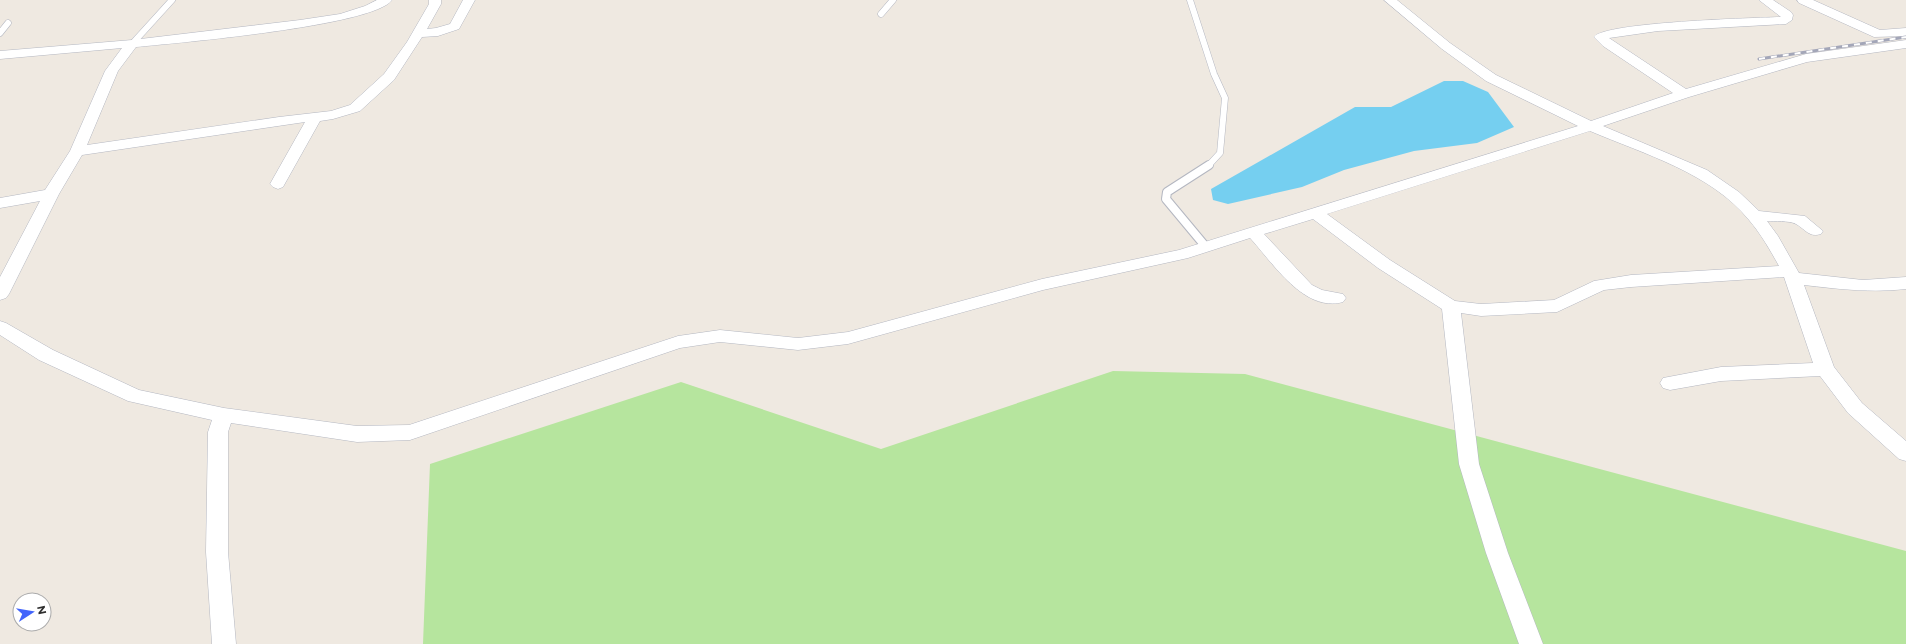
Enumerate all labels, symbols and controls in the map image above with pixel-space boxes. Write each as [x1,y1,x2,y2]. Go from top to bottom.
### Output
north arrow [12,592,52,632]
text: N [34,604,50,616]

